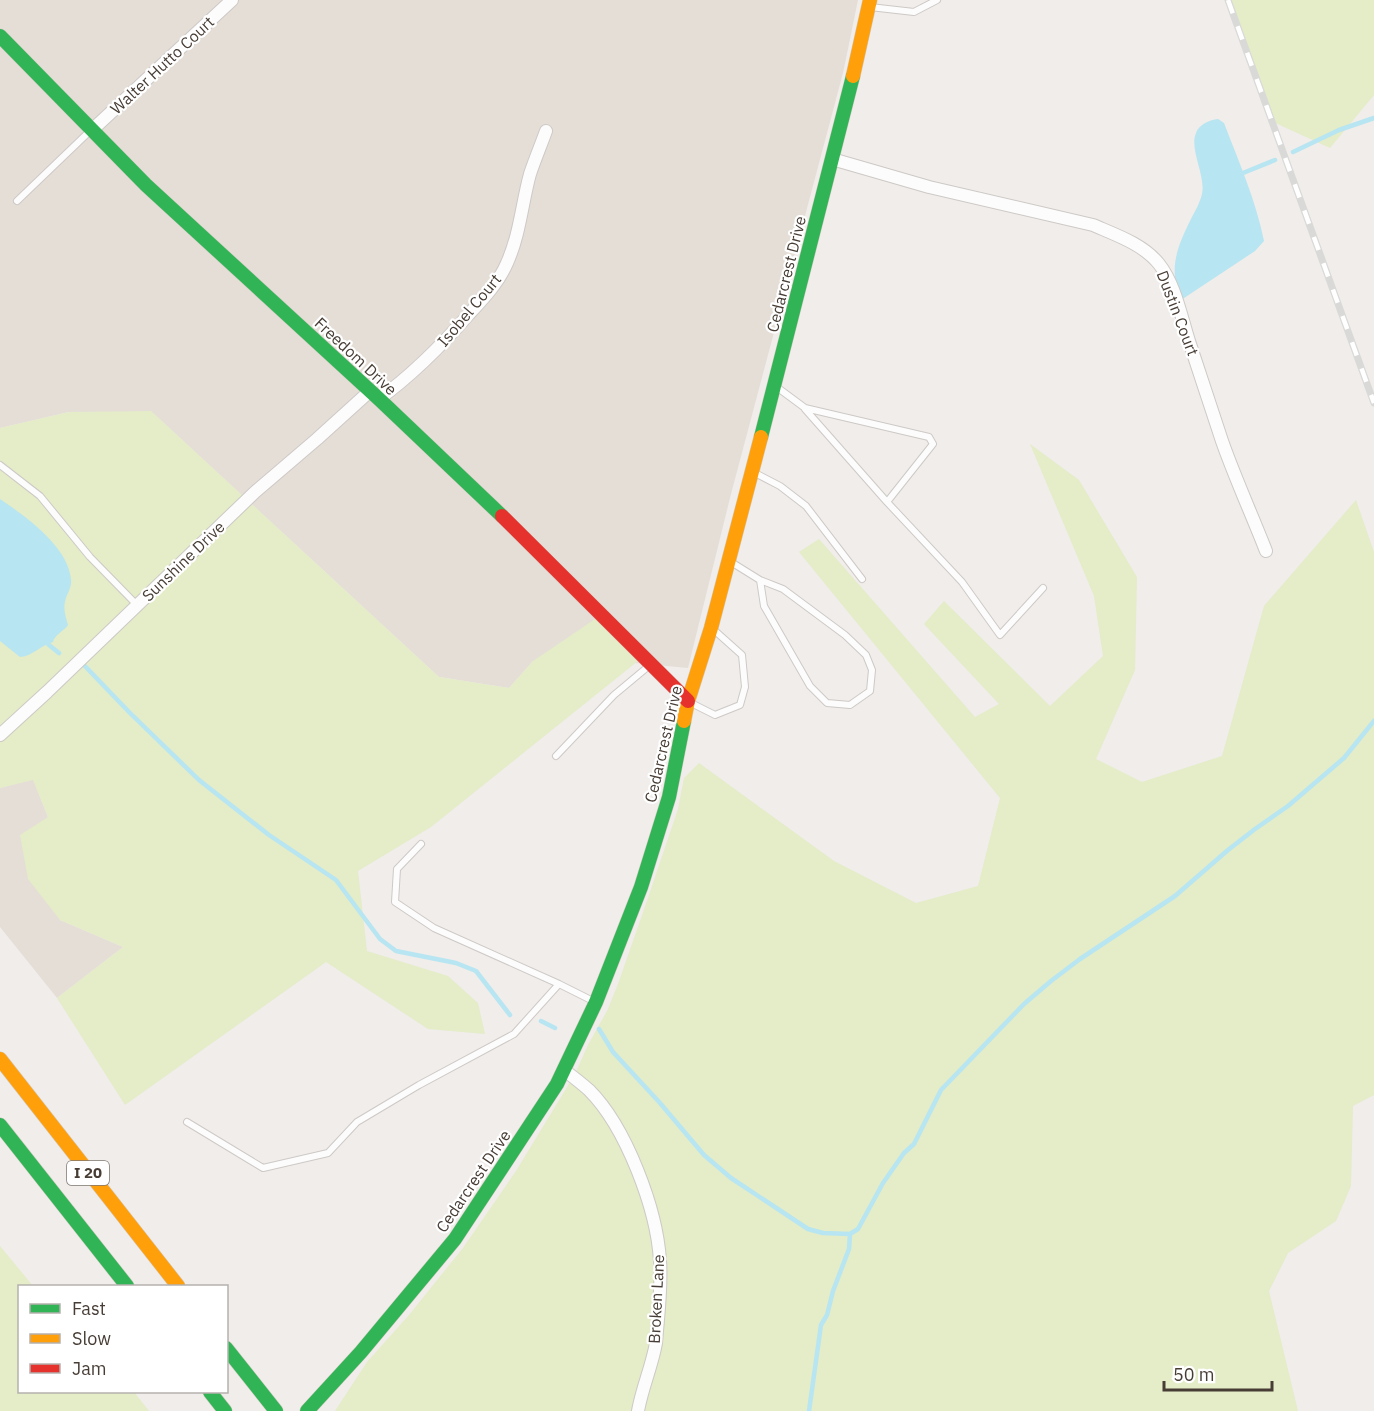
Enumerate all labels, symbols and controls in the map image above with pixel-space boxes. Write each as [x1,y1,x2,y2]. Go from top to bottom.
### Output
street label: Walter Hutto Court [106,12,218,118]
street label: Cedarcrest Drive [762,214,810,334]
street label: Dustin Court [1153,268,1203,358]
street label: Isobel Court [433,270,505,350]
street label: Freedom Drive [311,313,401,399]
street label: Sunshine Drive [138,516,229,605]
street label: Cedarcrest Drive [640,683,686,804]
street label: Cedarcrest Drive [431,1126,515,1236]
road number: I 20 [67,1161,109,1185]
street label: Broken Lane [644,1254,668,1344]
legend [18,1285,228,1393]
text: Fast [72,1297,106,1320]
text: Slow [72,1327,111,1350]
scale bar [1164,1354,1272,1392]
text: Jam [72,1357,107,1380]
text: 50 m [1173,1363,1215,1386]

